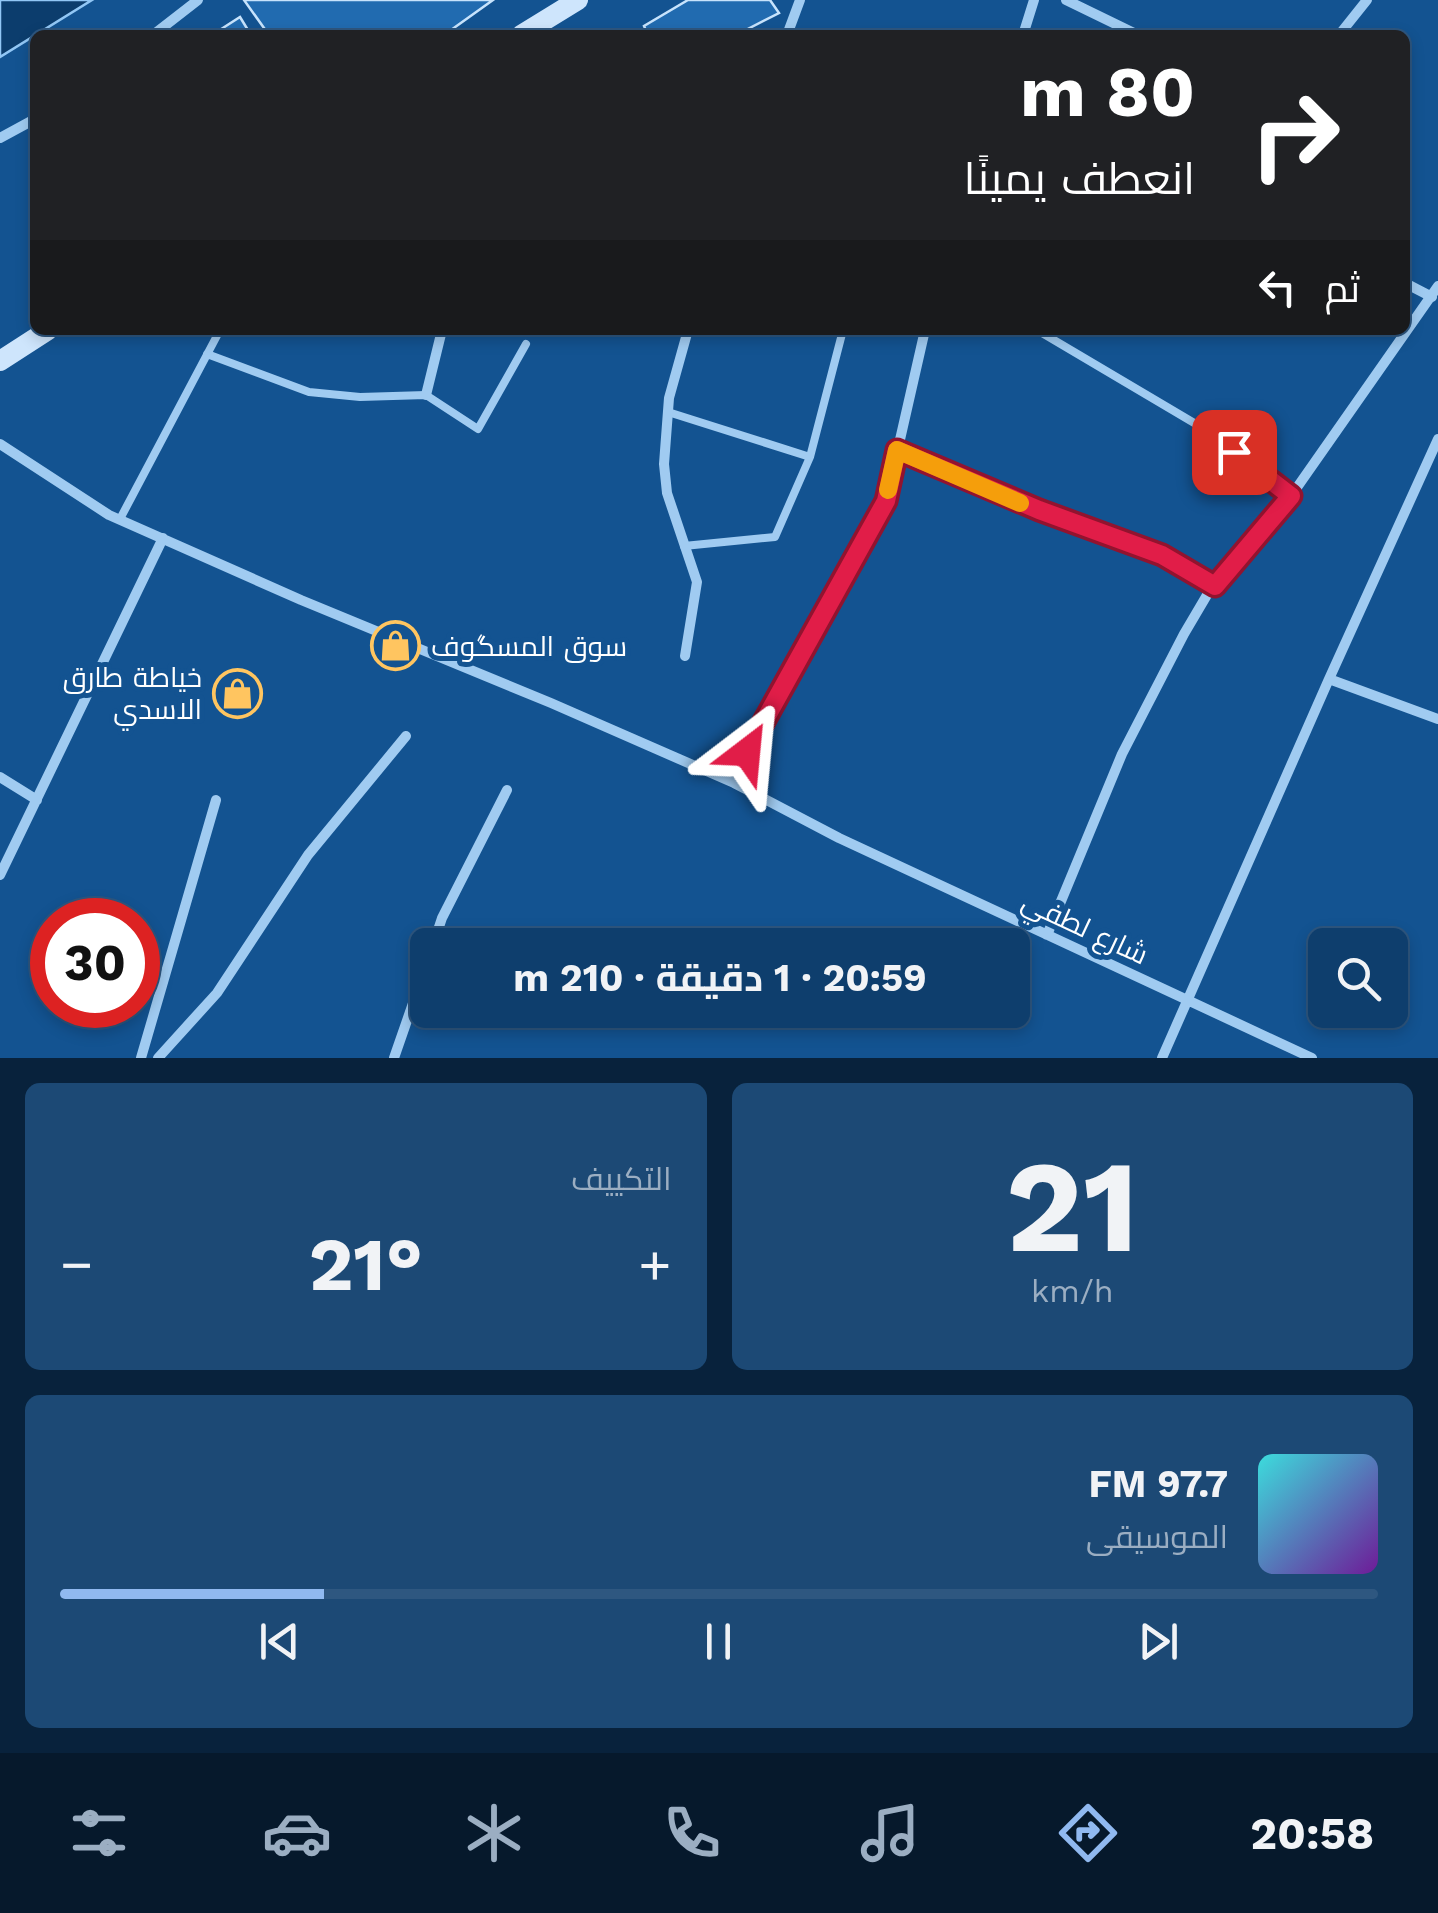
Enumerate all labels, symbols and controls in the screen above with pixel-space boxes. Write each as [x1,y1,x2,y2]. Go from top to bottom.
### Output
text: 80 m [1020,51,1195,133]
icon: right [1230,70,1360,200]
text: انعطف يمينًا [964,152,1195,205]
icon: left [1250,260,1305,315]
text: ثم [1325,267,1360,311]
pin [1192,410,1277,495]
icon: arrive [1207,425,1262,480]
shop icon: سوق المسگوف [370,620,422,672]
place label: سوق المسگوف [431,630,627,663]
place label: خياطة طارق الاسدي [63,661,202,731]
shop icon: خياطة طارق الاسدي [211,667,263,719]
position arrow [695,700,799,804]
street label: شارع لطفي [1015,884,1153,976]
speed limit sign: 30 [30,898,160,1028]
map controls [1308,928,1408,1028]
button: search [1308,928,1408,1028]
text: 20:59 · 1 دقيقة · 210 m [513,956,927,1000]
text: 21 [1006,1130,1139,1283]
text: التكييف [571,1160,672,1198]
text: 21° [309,1220,423,1308]
text: − [60,1232,93,1296]
text: + [638,1232,672,1296]
text: km/h [1031,1272,1113,1310]
text: 97.7 FM [1088,1462,1228,1506]
text: الموسيقى [1086,1518,1228,1556]
icon: previous [252,1614,307,1669]
icon: pause [691,1614,746,1669]
icon: next [1131,1614,1186,1669]
icon: filters [64,1798,134,1868]
icon: car [262,1798,332,1868]
icon: climate [459,1798,529,1868]
icon: phone [657,1798,727,1868]
icon: music [855,1798,925,1868]
icon: directions [1053,1798,1123,1868]
text: 20:58 [1250,1807,1374,1860]

